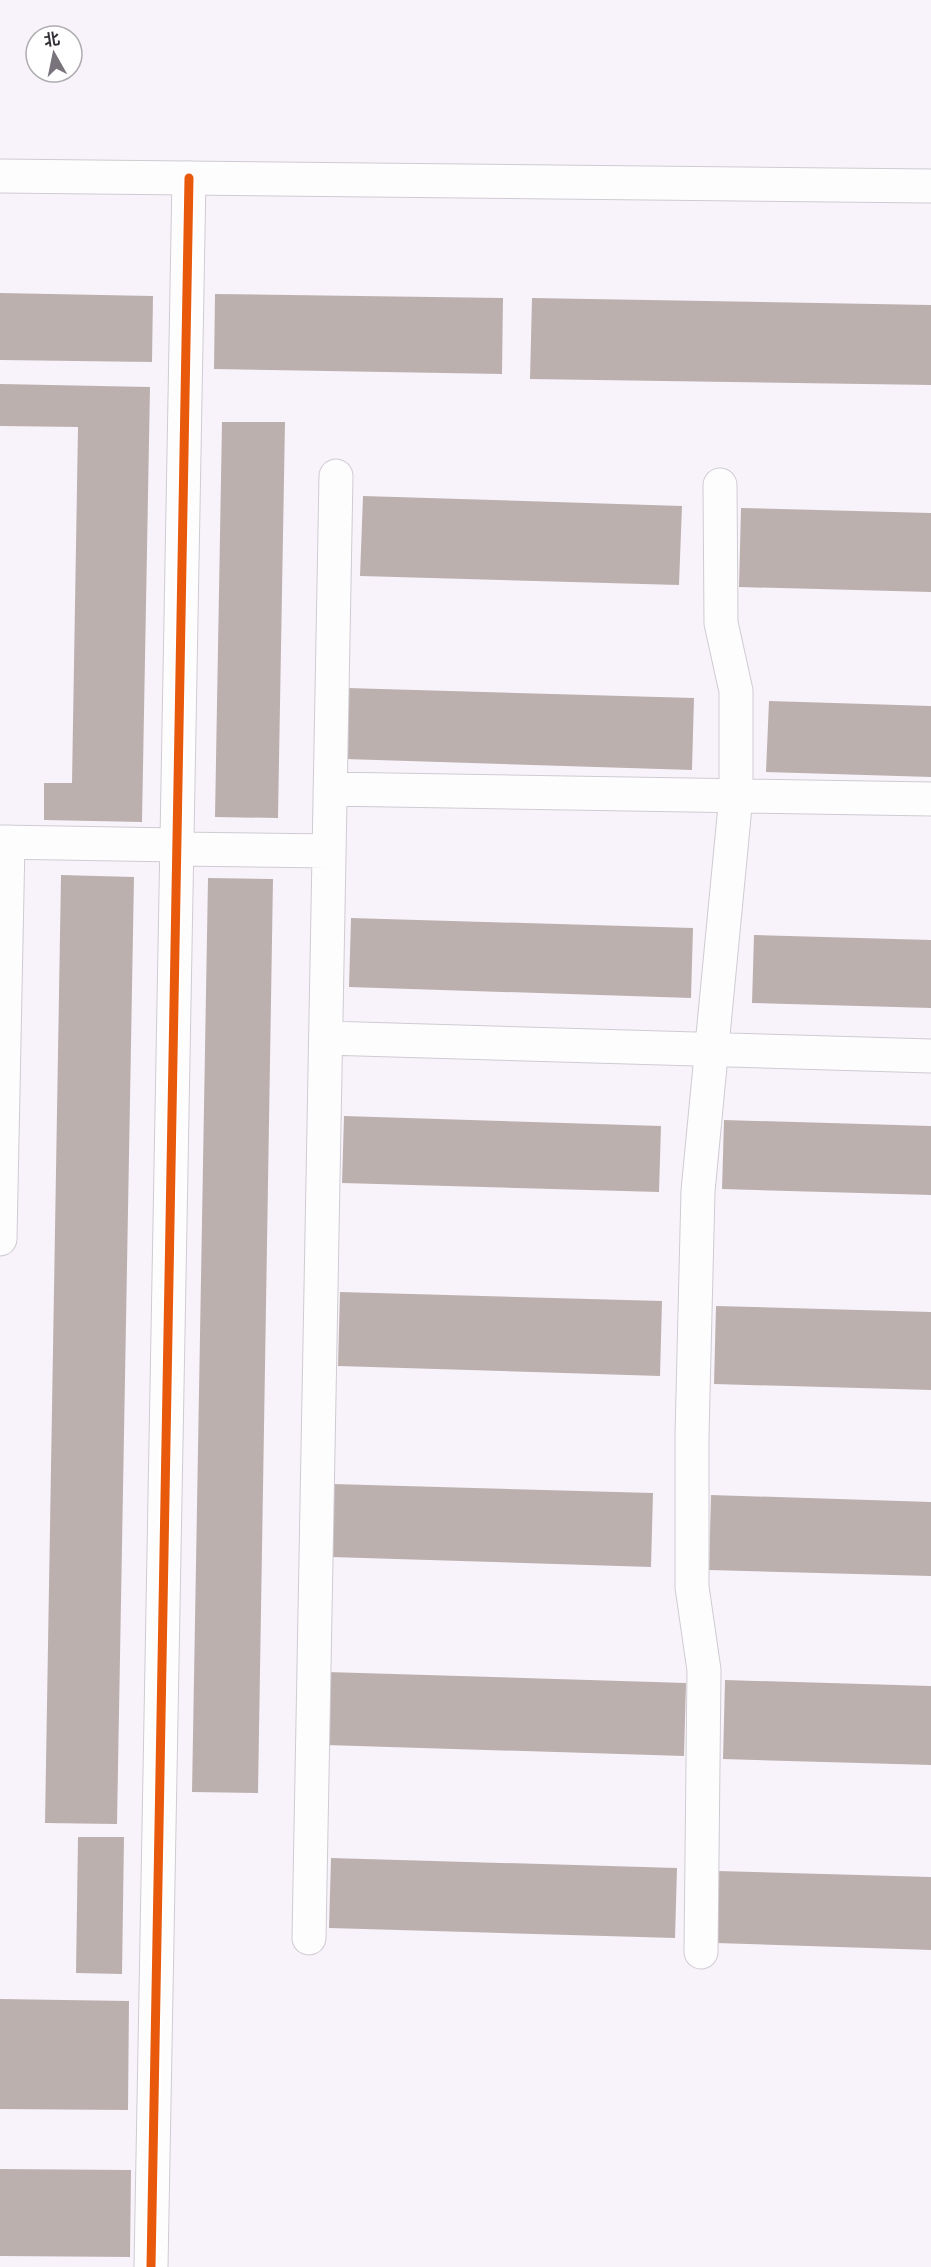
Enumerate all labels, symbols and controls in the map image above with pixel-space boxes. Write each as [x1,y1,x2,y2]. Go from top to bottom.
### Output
north arrow [24,24,84,84]
text: 北 [42,27,61,51]

